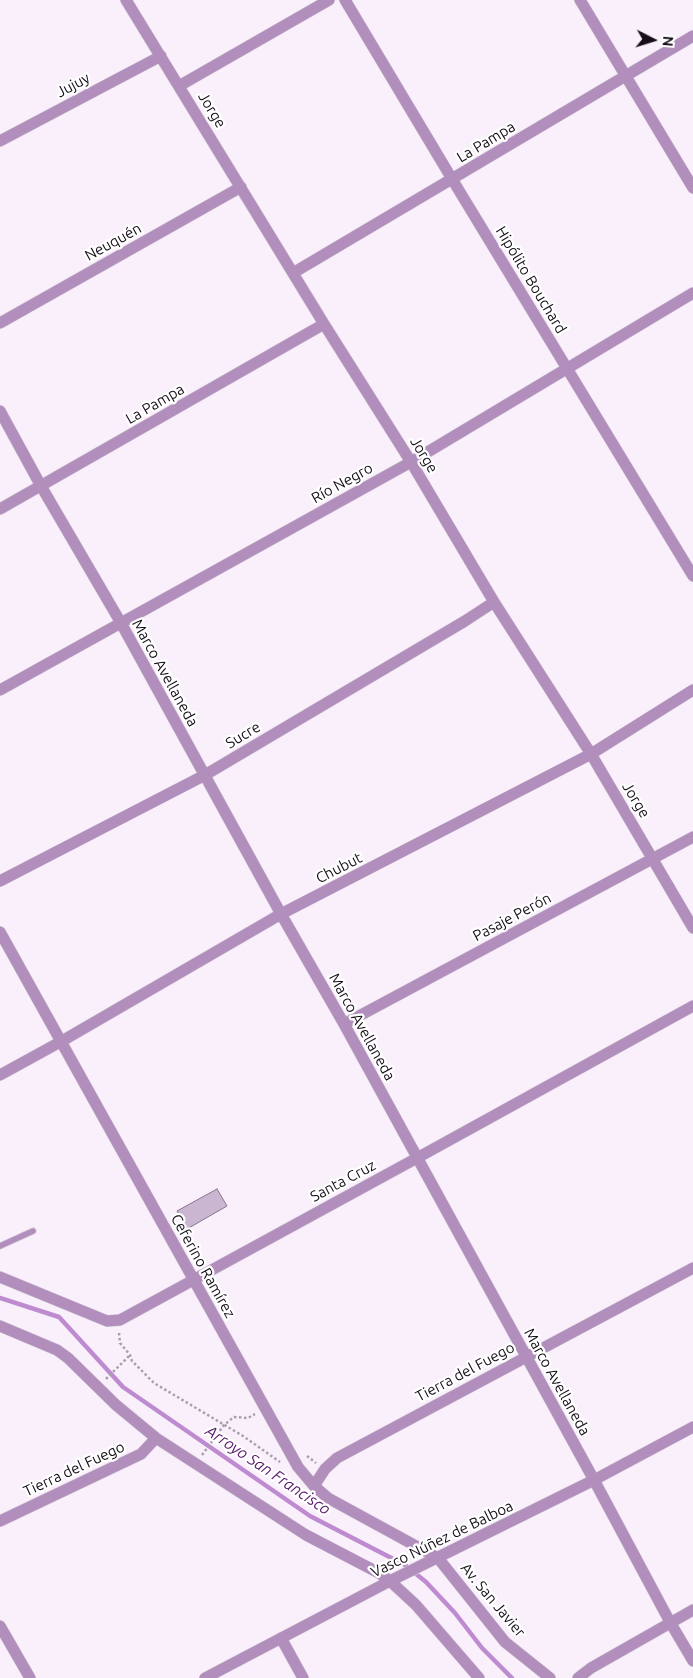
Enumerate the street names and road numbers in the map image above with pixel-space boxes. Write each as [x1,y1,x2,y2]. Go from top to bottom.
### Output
street label: Jujuy [53,69,93,101]
street label: Jorge [194,89,230,131]
street label: La Pampa [454,118,518,166]
street label: Neuquén [82,219,144,265]
street label: Hipólito Bouchard [492,223,570,337]
street label: La Pampa [122,380,188,428]
street label: Jorge [406,434,442,476]
street label: Río Negro [308,459,376,507]
street label: Marco Avellaneda [128,616,202,730]
street label: Sucre [222,718,264,752]
street label: Jorge [618,779,654,821]
street label: Chubut [313,849,365,887]
street label: Pasaje Perón [470,889,554,945]
street label: Marco Avellaneda [325,970,399,1084]
street label: Santa Cruz [307,1156,379,1206]
street label: Ceferino Ramírez [167,1211,239,1321]
street label: Marco Avellaneda [520,1325,594,1439]
street label: Tierra del Fuego [412,1338,518,1406]
street label: Tierra del Fuego [21,1438,127,1500]
street label: Vasco Núñez de Balboa [368,1497,516,1581]
street label: Av. San Javier [457,1559,529,1641]

